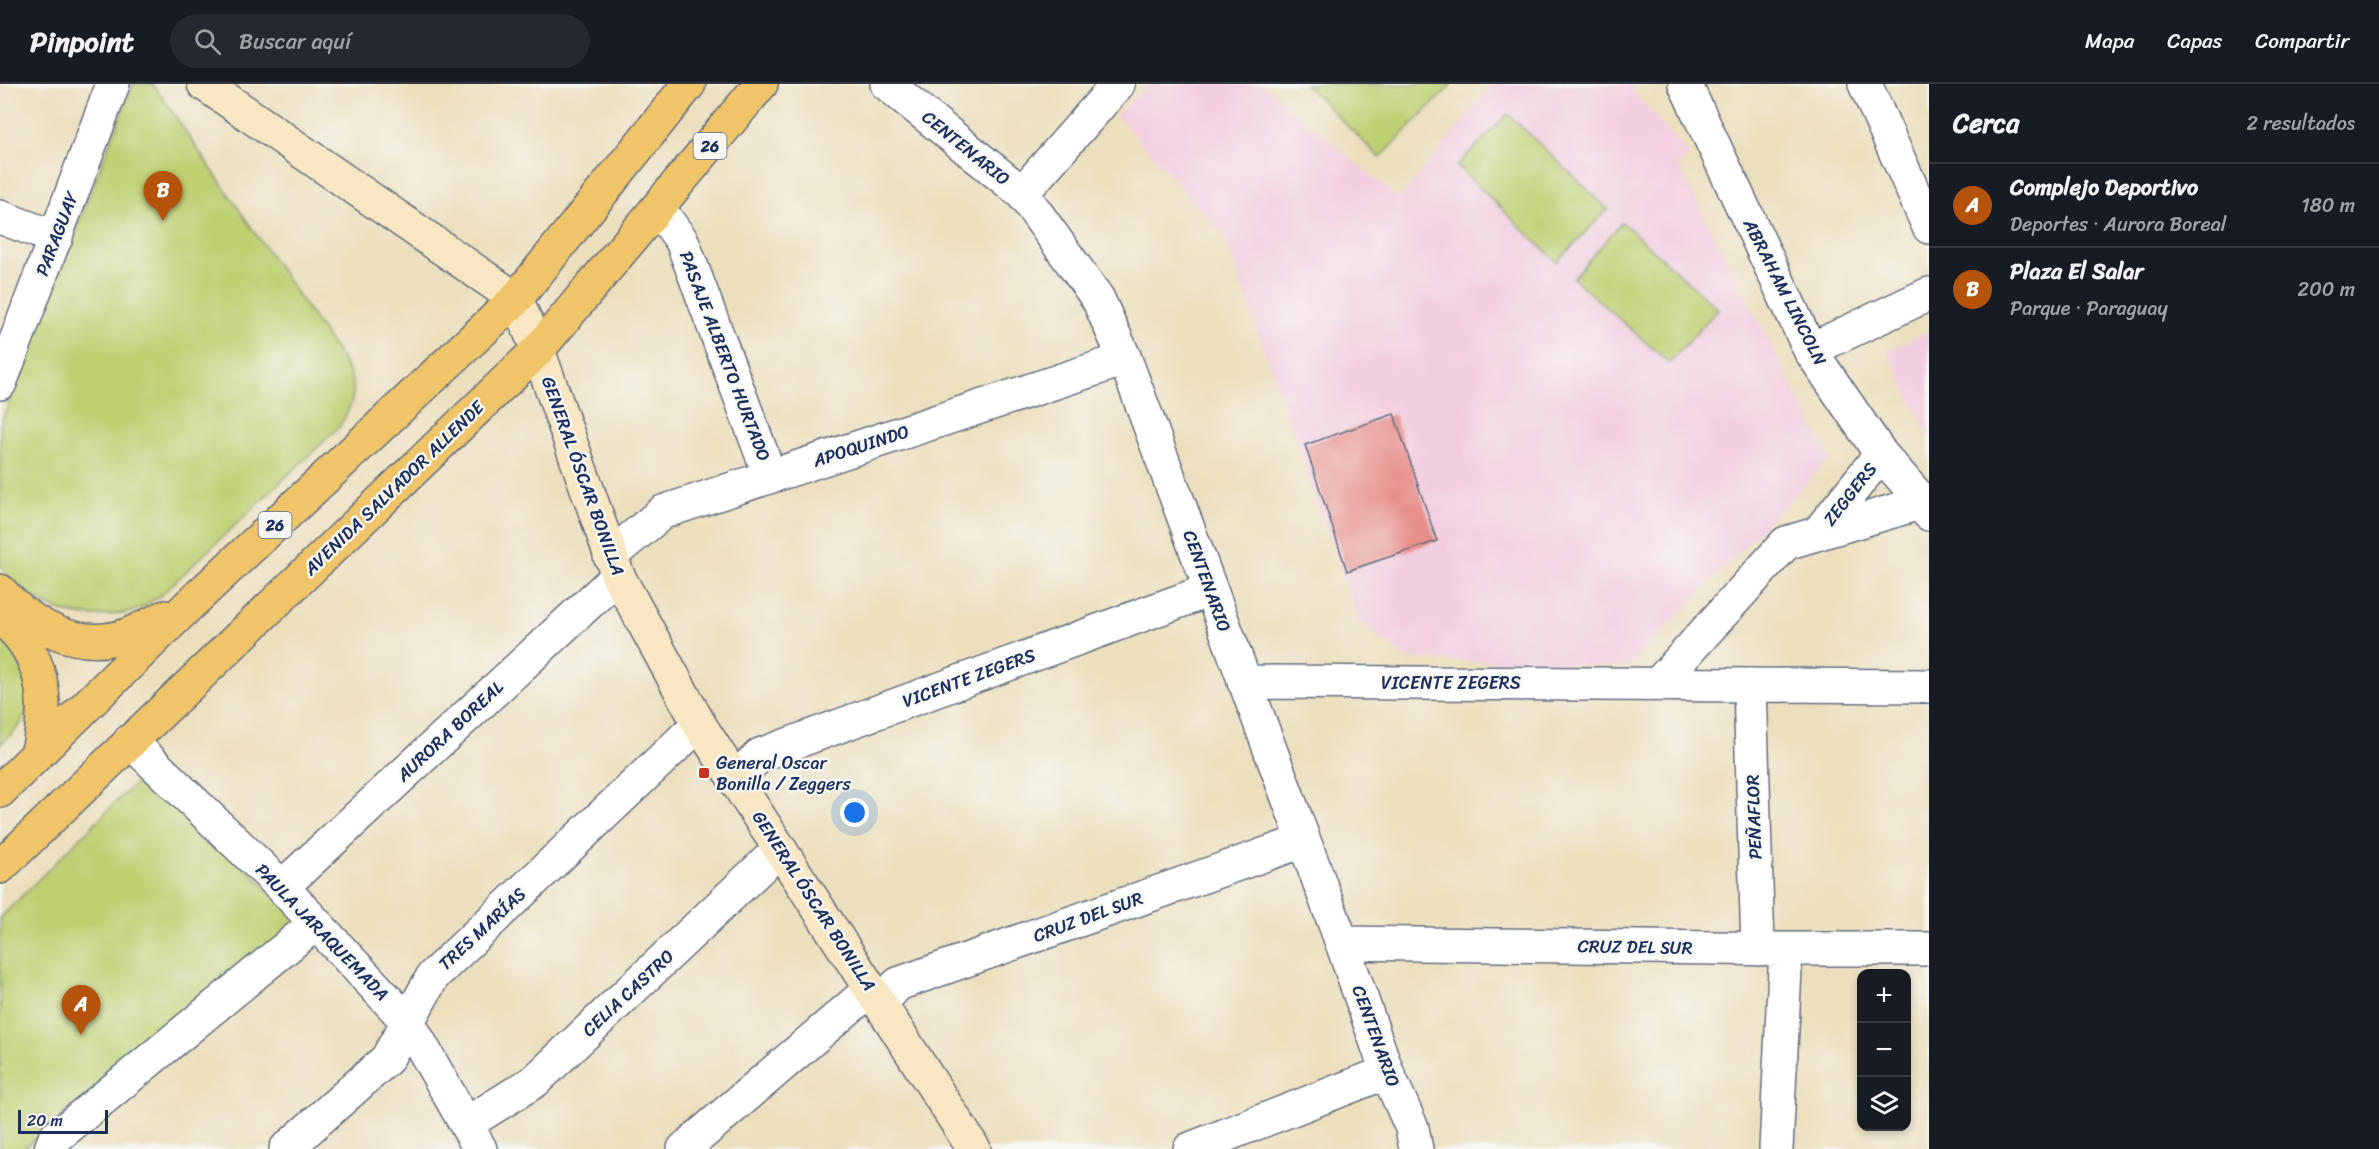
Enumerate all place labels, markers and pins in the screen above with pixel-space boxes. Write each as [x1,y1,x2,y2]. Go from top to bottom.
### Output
pin: B [144,172,182,221]
place label: General Oscar Bonilla / Zeggers [716,747,852,800]
marker: General Oscar Bonilla / Zeggers [697,766,711,780]
pin: A [62,986,100,1035]

